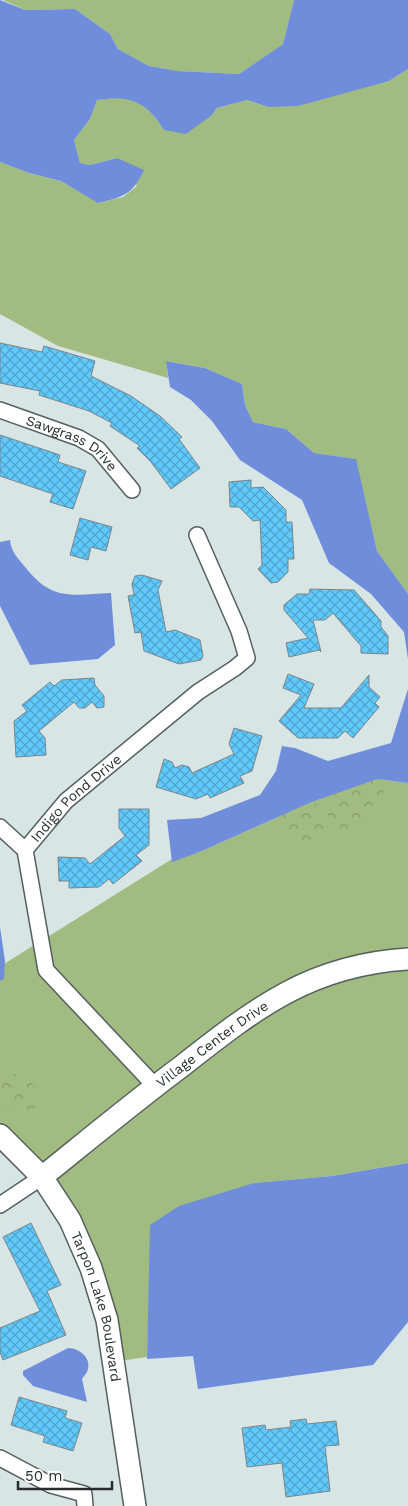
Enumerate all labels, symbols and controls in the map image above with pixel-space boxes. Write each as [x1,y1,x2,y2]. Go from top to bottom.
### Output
street label: Sawgrass Drive [24,412,121,474]
street label: Indigo Pond Drive [27,751,124,845]
street label: Village Center Drive [153,997,271,1091]
street label: Tarpon Lake Boulevard [68,1229,124,1383]
scale bar [18,1458,111,1490]
text: 50 m [25,1467,62,1485]

